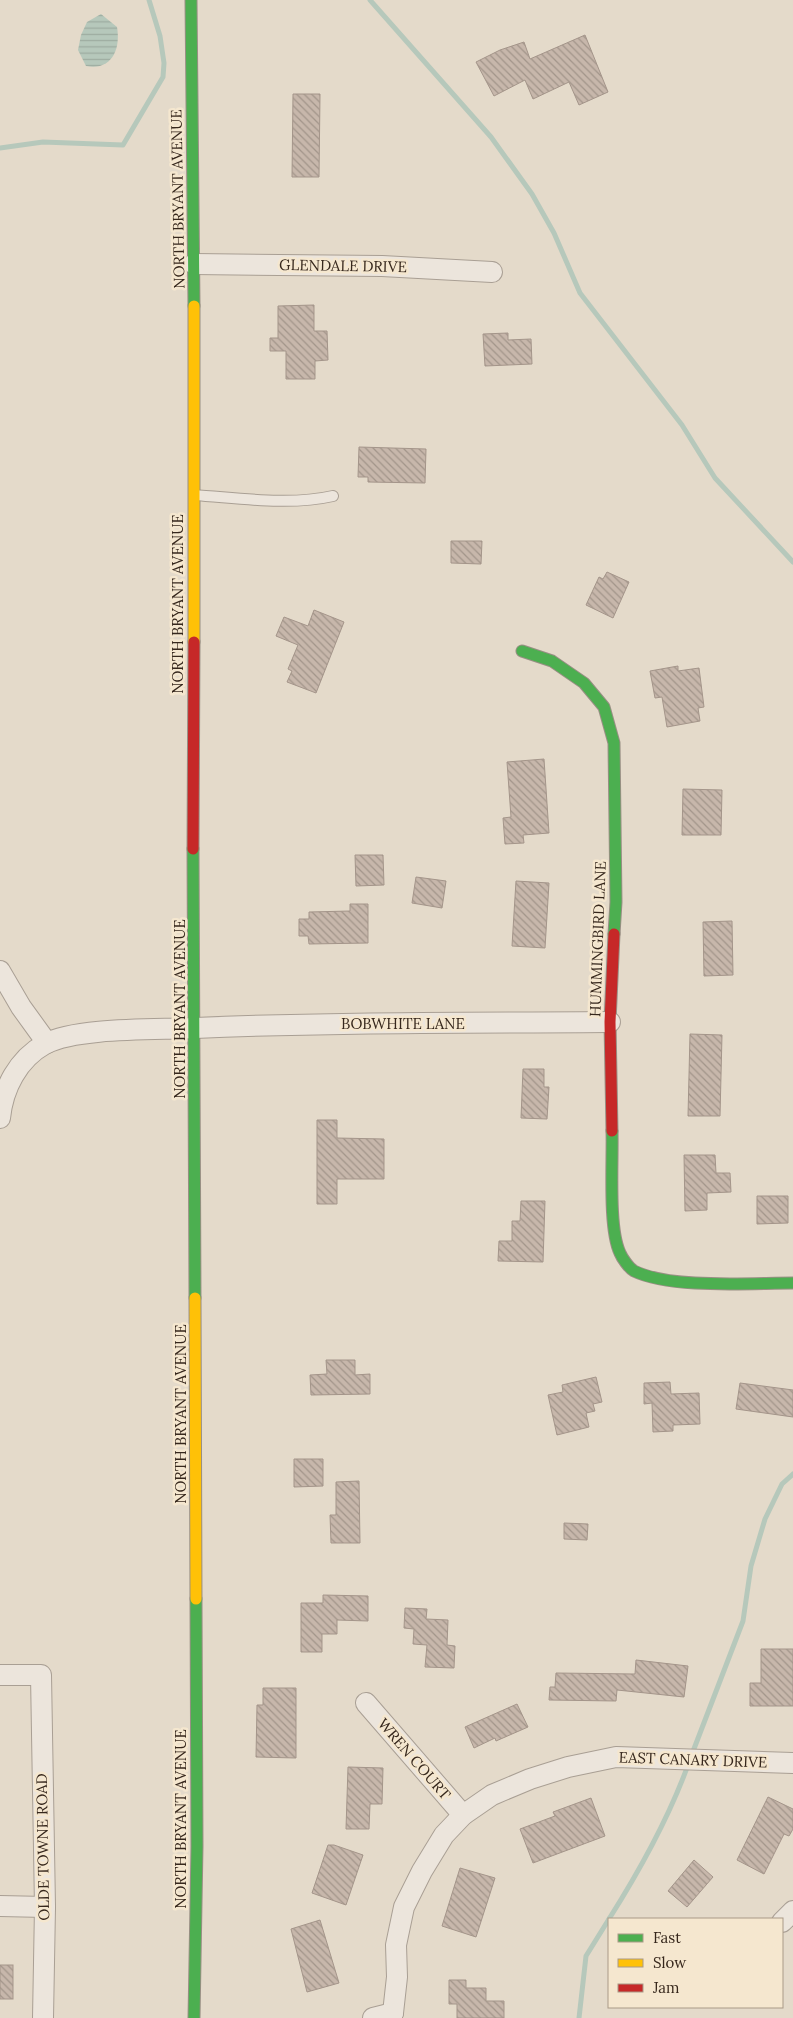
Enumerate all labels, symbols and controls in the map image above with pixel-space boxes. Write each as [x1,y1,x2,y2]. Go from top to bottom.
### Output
street label: NORTH BRYANT AVENUE [166,109,189,289]
street label: GLENDALE DRIVE [279,255,407,276]
street label: NORTH BRYANT AVENUE [168,514,187,694]
street label: HUMMINGBIRD LANE [585,861,610,1017]
street label: NORTH BRYANT AVENUE [170,919,189,1099]
street label: BOBWHITE LANE [341,1014,465,1033]
street label: NORTH BRYANT AVENUE [171,1324,190,1504]
street label: WREN COURT [374,1714,455,1804]
street label: NORTH BRYANT AVENUE [171,1729,190,1909]
street label: EAST CANARY DRIVE [618,1747,768,1772]
street label: OLDE TOWNE ROAD [32,1773,53,1921]
legend [608,1918,783,2008]
text: Fast [653,1928,681,1947]
text: Slow [653,1953,686,1972]
text: Jam [652,1978,680,1997]

